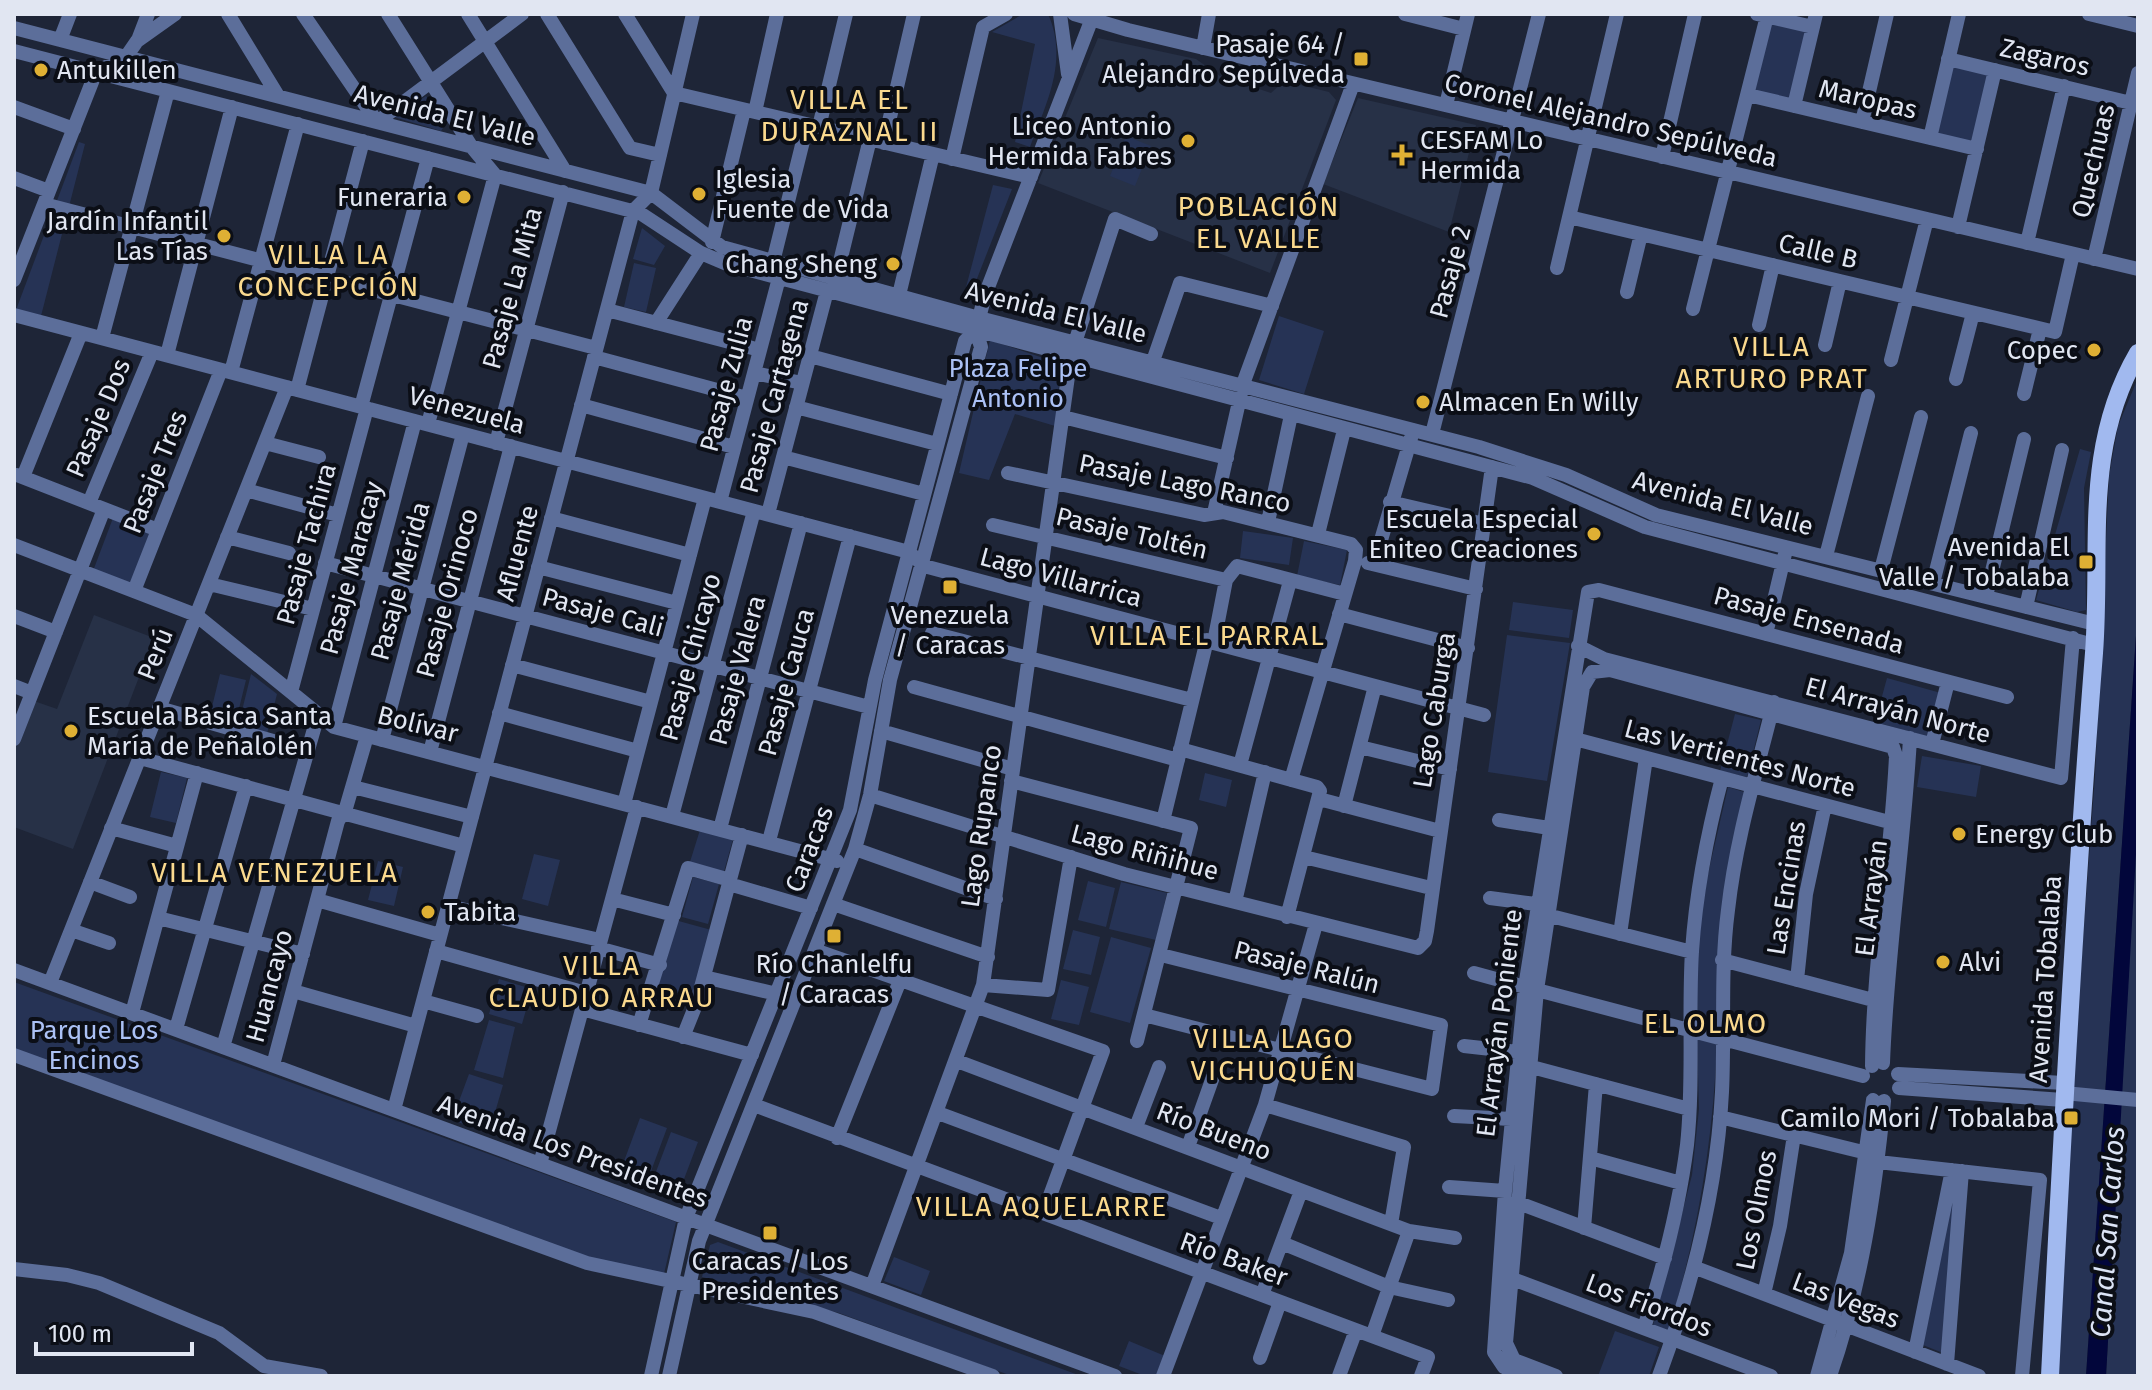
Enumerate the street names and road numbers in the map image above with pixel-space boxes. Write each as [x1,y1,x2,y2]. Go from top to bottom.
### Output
street label: Zagaros [1997,32,2093,83]
street label: Coronel Alejandro Sepúlveda [1442,67,1780,174]
street label: Maropas [1816,73,1920,126]
street label: Avenida El Valle [351,78,539,153]
street label: Quechuas [2065,101,2122,221]
street label: Pasaje La Mita [476,204,549,372]
street label: Pasaje 2 [1423,222,1478,322]
street label: Calle B [1775,227,1860,276]
street label: Avenida El Valle [962,275,1150,350]
street label: Pasaje Cartagena [734,296,815,497]
street label: Pasaje Zulia [694,313,759,455]
street label: Pasaje Dos [60,354,137,482]
street label: Venezuela [405,380,528,441]
street label: Pasaje Tres [117,406,194,538]
street label: Pasaje Lago Ranco [1076,448,1294,519]
street label: Pasaje Tachira [270,460,343,628]
street label: Avenida El Valle [1629,464,1817,542]
street label: Pasaje Maracay [313,478,390,658]
street label: Pasaje Mérida [364,498,437,664]
street label: Pasaje Toltén [1053,501,1211,566]
street label: Afluente [490,502,545,604]
street label: Pasaje Orinoco [410,505,485,681]
street label: Lago Villarrica [976,541,1145,614]
street label: Pasaje Chicayo [653,570,728,744]
street label: Pasaje Ensenada [1710,580,1908,661]
street label: Pasaje Cali [539,581,667,644]
street label: Pasaje Valera [703,592,772,748]
street label: Pasaje Cauca [752,605,821,759]
street label: Perú [131,623,180,685]
street label: Lago Caburga [1407,630,1462,790]
street label: El Arrayán Norte [1802,671,1994,750]
street label: Bolívar [374,699,462,750]
street label: Las Vertientes Norte [1621,713,1859,804]
street label: Lago Rupanco [955,743,1008,910]
street label: Caracas [779,802,840,897]
street label: Lago Riñihue [1067,818,1222,887]
street label: Las Encinas [1761,819,1812,957]
street label: El Arrayán [1849,838,1894,958]
street label: Avenida Tobalaba [2023,874,2068,1084]
street label: El Arrayán Poniente [1470,907,1529,1139]
street label: Huancayo [239,926,299,1046]
street label: Pasaje Ralún [1231,934,1383,1001]
street label: Avenida Los Presidentes [434,1088,712,1215]
street label: Río Bueno [1152,1095,1276,1168]
street label: Los Olmos [1730,1147,1783,1273]
street label: Río Baker [1176,1226,1292,1293]
street label: Las Vegas [1788,1266,1904,1335]
street label: Los Fiordos [1581,1267,1716,1344]

